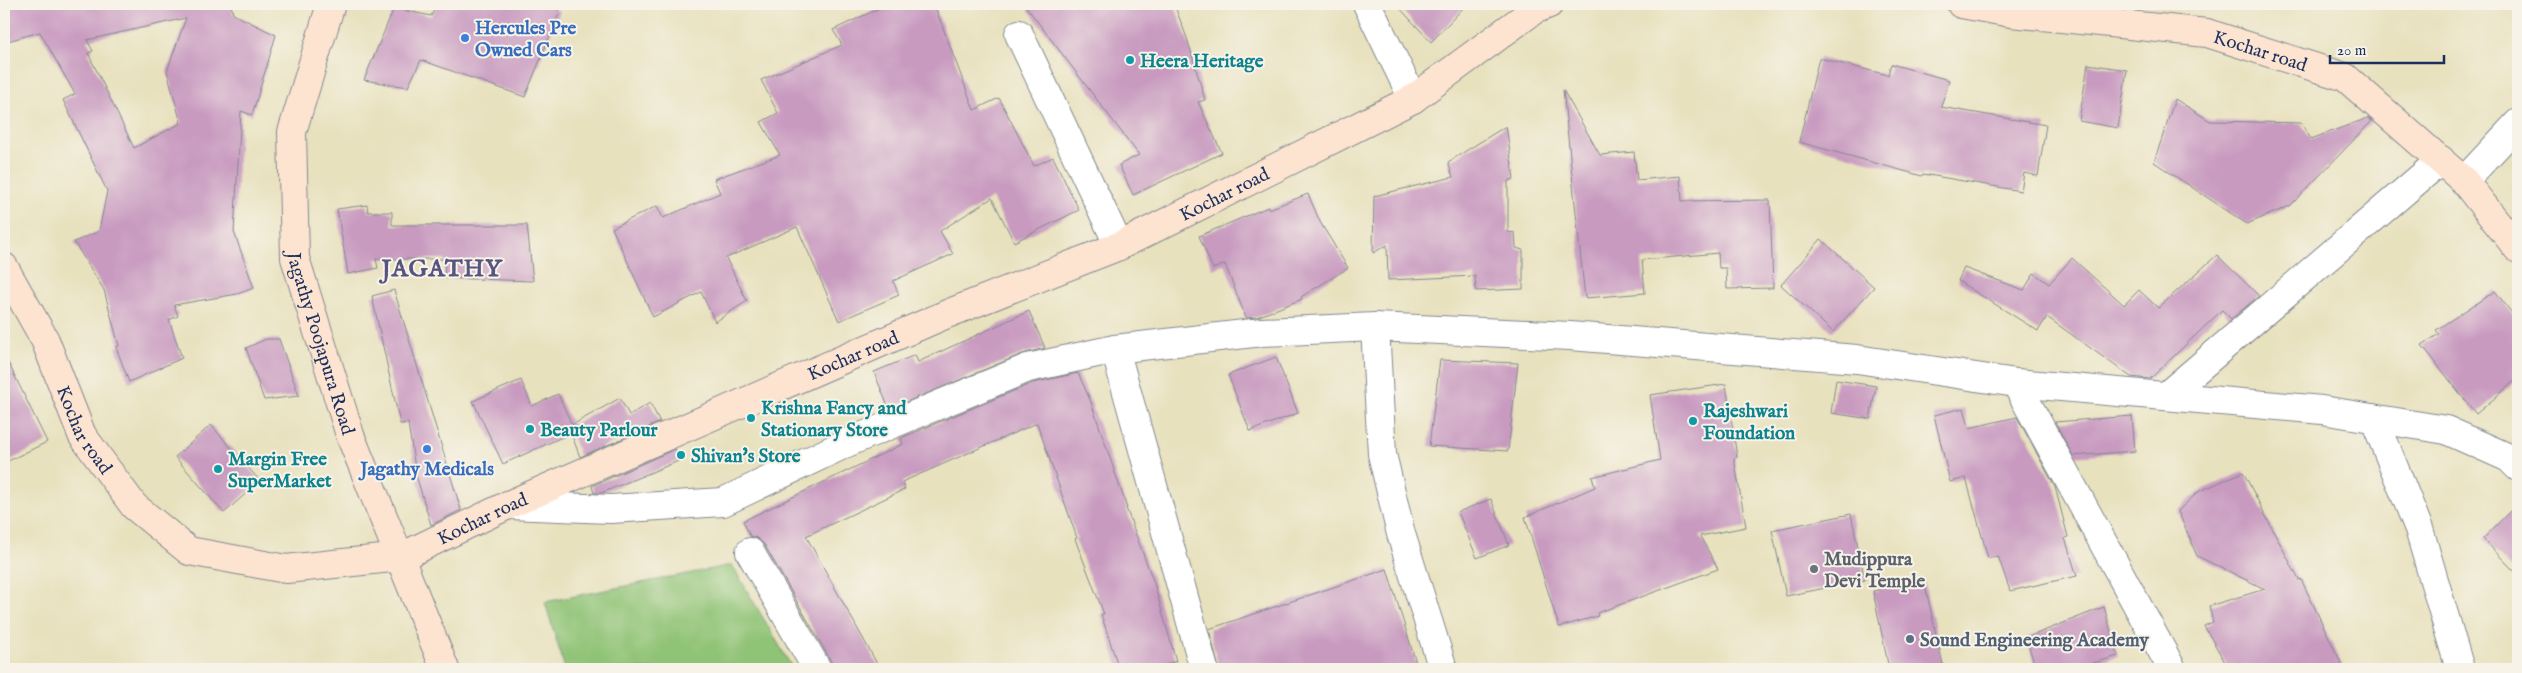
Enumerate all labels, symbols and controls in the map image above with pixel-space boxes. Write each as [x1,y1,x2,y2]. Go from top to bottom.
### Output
place label: Hercules Pre Owned Cars [475,17,576,63]
street label: Kochar road [2210,26,2311,78]
marker: Hercules Pre Owned Cars [459,32,471,44]
scale bar [2330,32,2443,64]
text: 20 m [2337,41,2367,60]
place label: Heera Heritage [1140,50,1264,74]
marker: Heera Heritage [1124,54,1136,66]
street label: Kochar road [1176,162,1274,228]
street label: Jagathy Poojapura Road [281,250,359,439]
district label: JAGATHY [378,254,503,285]
street label: Kochar road [804,326,904,387]
street label: Kochar road [50,383,117,480]
place label: Krishna Fancy and Stationary Store [761,397,907,443]
place label: Rajeshwari Foundation [1703,400,1795,446]
marker: Krishna Fancy and Stationary Store [745,412,757,424]
marker: Rajeshwari Foundation [1687,415,1699,427]
place label: Beauty Parlour [540,419,659,443]
marker: Beauty Parlour [524,423,536,435]
marker: Jagathy Medicals [421,443,433,455]
place label: Shivan's Store [691,445,801,469]
place label: Margin Free SuperMarket [228,448,332,494]
marker: Shivan's Store [675,449,687,461]
place label: Jagathy Medicals [357,458,494,482]
marker: Margin Free SuperMarket [212,463,224,475]
street label: Kochar road [434,488,532,551]
place label: Mudippura Devi Temple [1824,548,1926,594]
marker: Mudippura Devi Temple [1808,563,1820,575]
place label: Sound Engineering Academy [1920,629,2150,653]
marker: Sound Engineering Academy [1904,633,1916,645]

